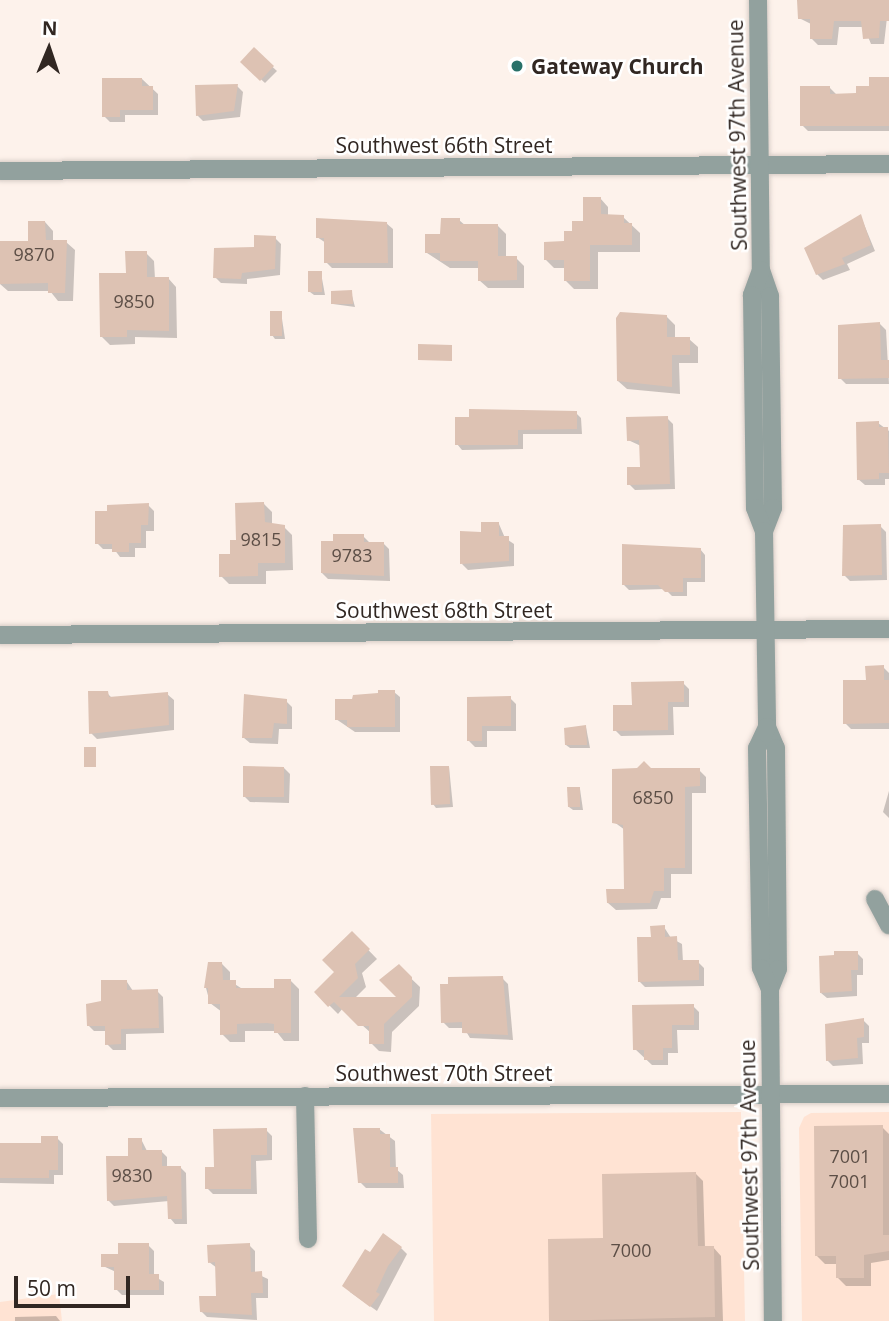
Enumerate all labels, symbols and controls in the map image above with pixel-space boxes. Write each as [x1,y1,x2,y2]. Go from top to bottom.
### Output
north arrow [14,14,84,84]
text: N [42,15,58,41]
street label: Southwest 97th Avenue [722,19,752,251]
place label: Gateway Church [531,53,704,79]
marker: Gateway Church [509,58,525,74]
street label: Southwest 66th Street [336,132,552,158]
house number: 9870 [13,243,55,265]
house number: 9850 [113,290,155,312]
house number: 9815 [240,528,282,550]
house number: 9783 [331,544,373,566]
street label: Southwest 68th Street [336,597,552,623]
house number: 6850 [632,786,674,808]
street label: Southwest 97th Avenue [734,1039,764,1271]
street label: Southwest 70th Street [336,1060,552,1086]
house number: 7001 [829,1145,871,1167]
house number: 9830 [111,1164,153,1186]
house number: 7001 [828,1170,870,1192]
house number: 7000 [610,1239,652,1261]
scale bar [18,1262,133,1306]
text: 50 m [27,1274,76,1302]

